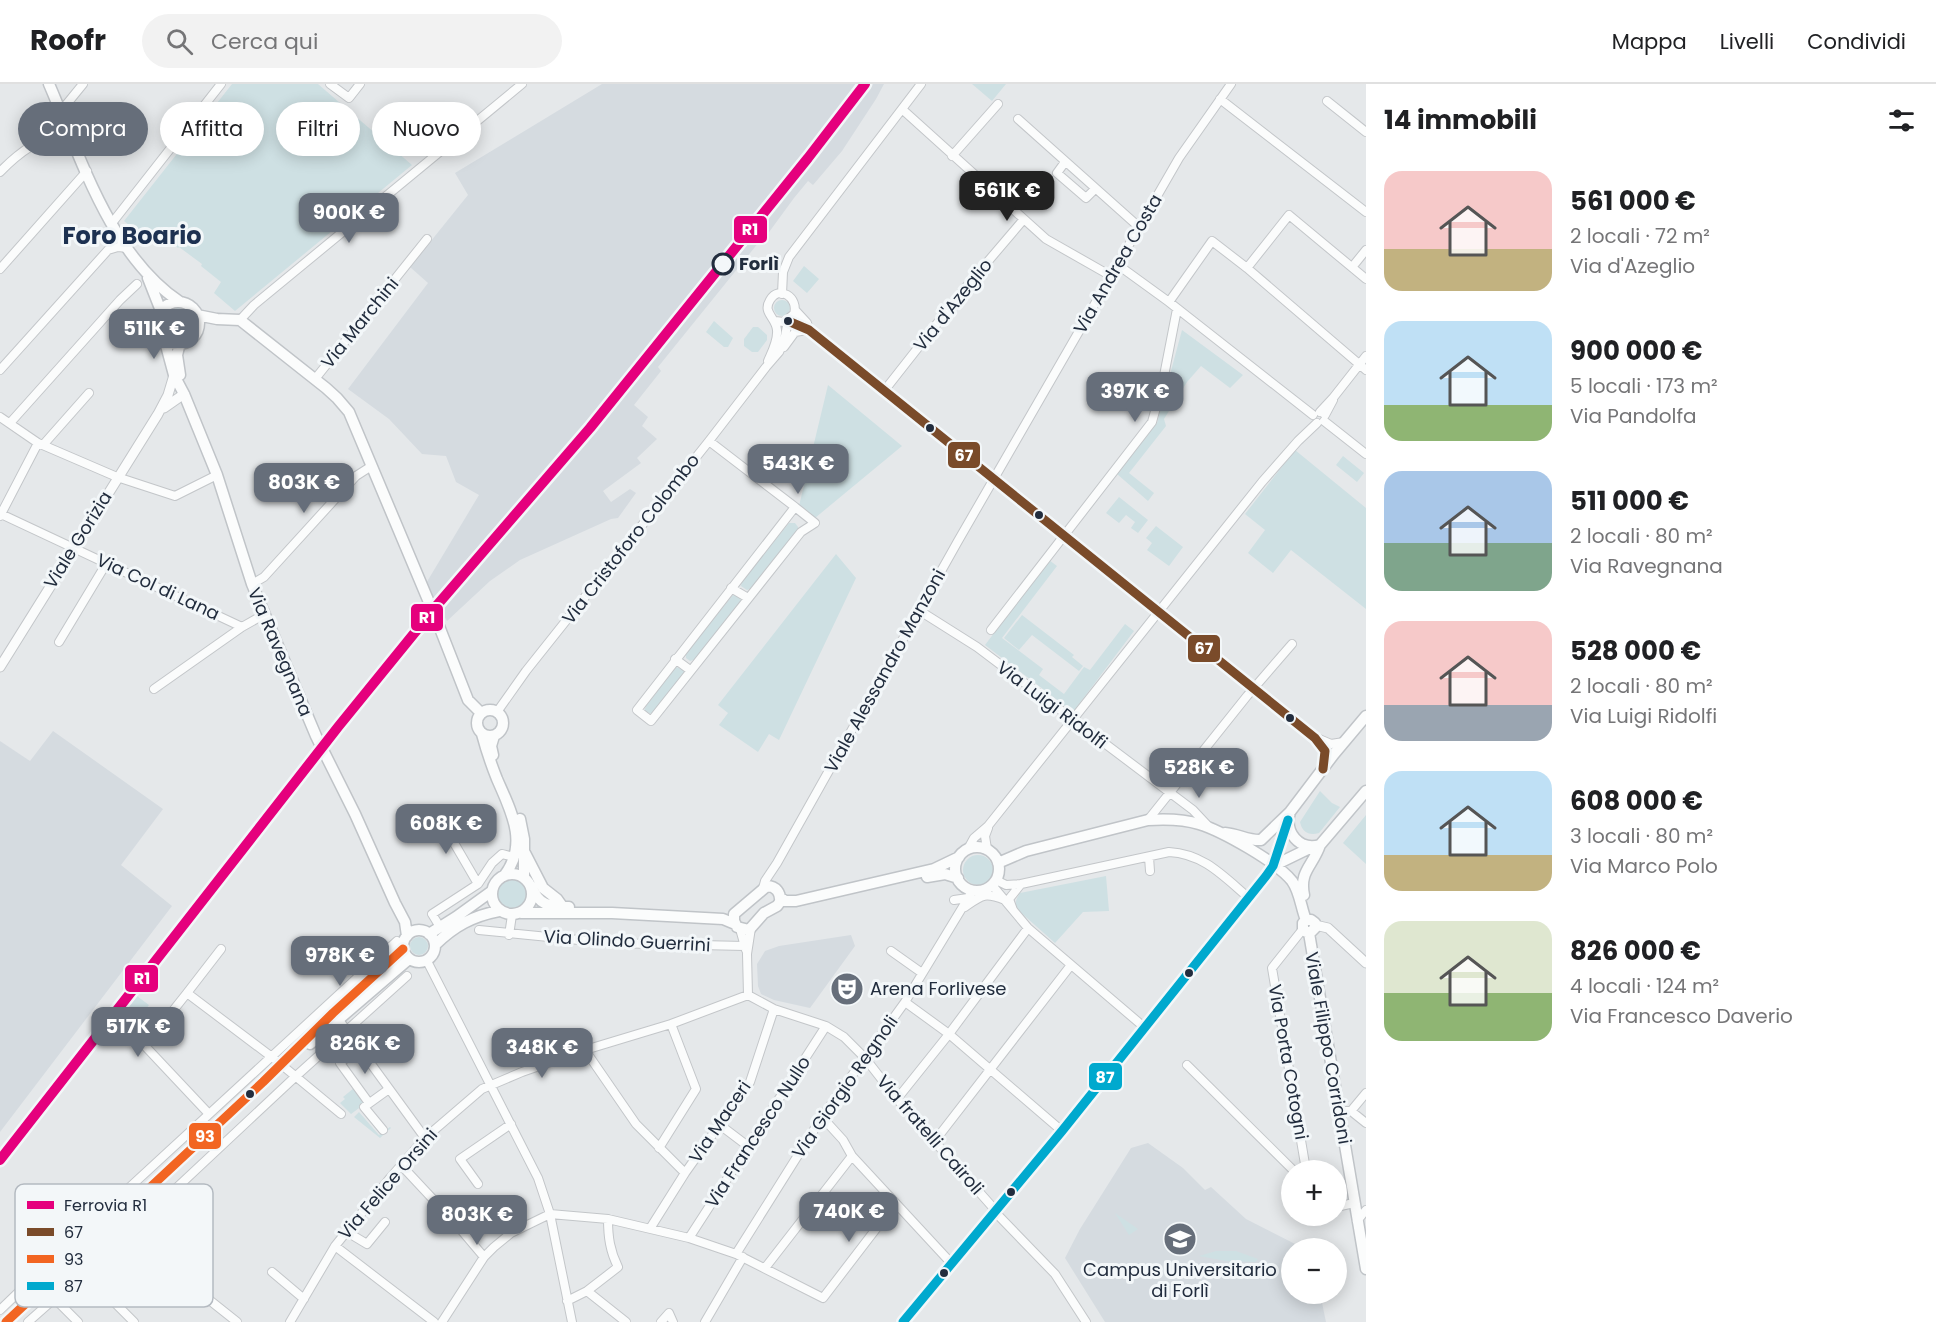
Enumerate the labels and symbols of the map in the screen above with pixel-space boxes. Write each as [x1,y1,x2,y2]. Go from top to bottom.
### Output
pin: 561K € [958,171,1056,222]
street label: Via Andrea Costa [1067,189,1168,338]
pin: 900K € [300,193,398,244]
line badge: R1 [733,215,768,244]
text: R1 [742,218,758,241]
district label: Foro Boario [62,219,202,252]
place label: Forlì [739,251,779,276]
marker: Forlì [712,253,734,275]
street label: Via d'Azeglio [907,253,998,356]
street label: Via Marchini [315,272,404,374]
pin: 511K € [105,309,203,360]
unlabelled marker [782,315,794,327]
pin: 397K € [1086,372,1184,423]
unlabelled marker [924,422,936,434]
line badge: 67 [947,441,981,469]
pin: 543K € [749,444,847,495]
text: 67 [955,444,974,467]
street label: Via Cristoforo Colombo [556,448,705,629]
pin: 803K € [255,463,353,514]
street label: Viale Gorizia [38,486,117,593]
unlabelled marker [1033,509,1045,521]
street label: Via Col di Lana [93,547,224,626]
street label: Viale Alessandro Manzoni [818,564,951,777]
street label: Via Ravegnana [242,584,319,720]
line badge: R1 [410,603,444,632]
text: R1 [419,606,435,629]
line badge: 67 [1187,634,1221,663]
text: 67 [1195,637,1214,660]
street label: Via Luigi Ridolfi [992,655,1113,754]
unlabelled marker [1284,712,1296,724]
pin: 528K € [1150,748,1248,799]
pin: 608K € [397,804,495,855]
street label: Via Olindo Guerrini [543,924,711,957]
pin: 978K € [291,936,389,987]
street label: Viale Filippo Corridoni [1299,950,1358,1146]
line badge: R1 [124,964,159,993]
text: R1 [134,967,150,990]
unlabelled marker [1183,967,1195,979]
theatre icon: Arena Forlivese [829,971,865,1007]
place label: Arena Forlivese [870,976,1006,1001]
street label: Via Porta Cotogni [1263,982,1314,1142]
pin: 517K € [89,1007,187,1058]
street label: Via Giorgio Regnoli [786,1010,903,1163]
pin: 826K € [316,1024,414,1075]
pin: 348K € [493,1028,591,1079]
street label: Via Francesco Nullo [699,1051,816,1212]
line badge: 87 [1088,1062,1123,1091]
text: 87 [1096,1066,1115,1089]
street label: Via fratelli Cairoli [871,1069,990,1200]
street label: Via Maceri [683,1076,756,1168]
unlabelled marker [244,1088,256,1100]
line badge: 93 [188,1122,222,1150]
street label: Via Felice Orsini [332,1123,443,1245]
text: 93 [195,1125,215,1148]
legend [15,1184,213,1307]
unlabelled marker [1005,1186,1017,1198]
pin: 740K € [800,1192,898,1243]
text: Ferrovia R1 [64,1194,147,1217]
pin: 803K € [428,1195,526,1246]
text: 67 [64,1221,83,1244]
school or university icon: Campus Universitario di Forlì [1162,1221,1198,1257]
text: 93 [64,1248,84,1271]
place label: Campus Universitario di Forlì [1083,1257,1277,1303]
unlabelled marker [938,1267,950,1279]
text: 87 [64,1275,83,1298]

